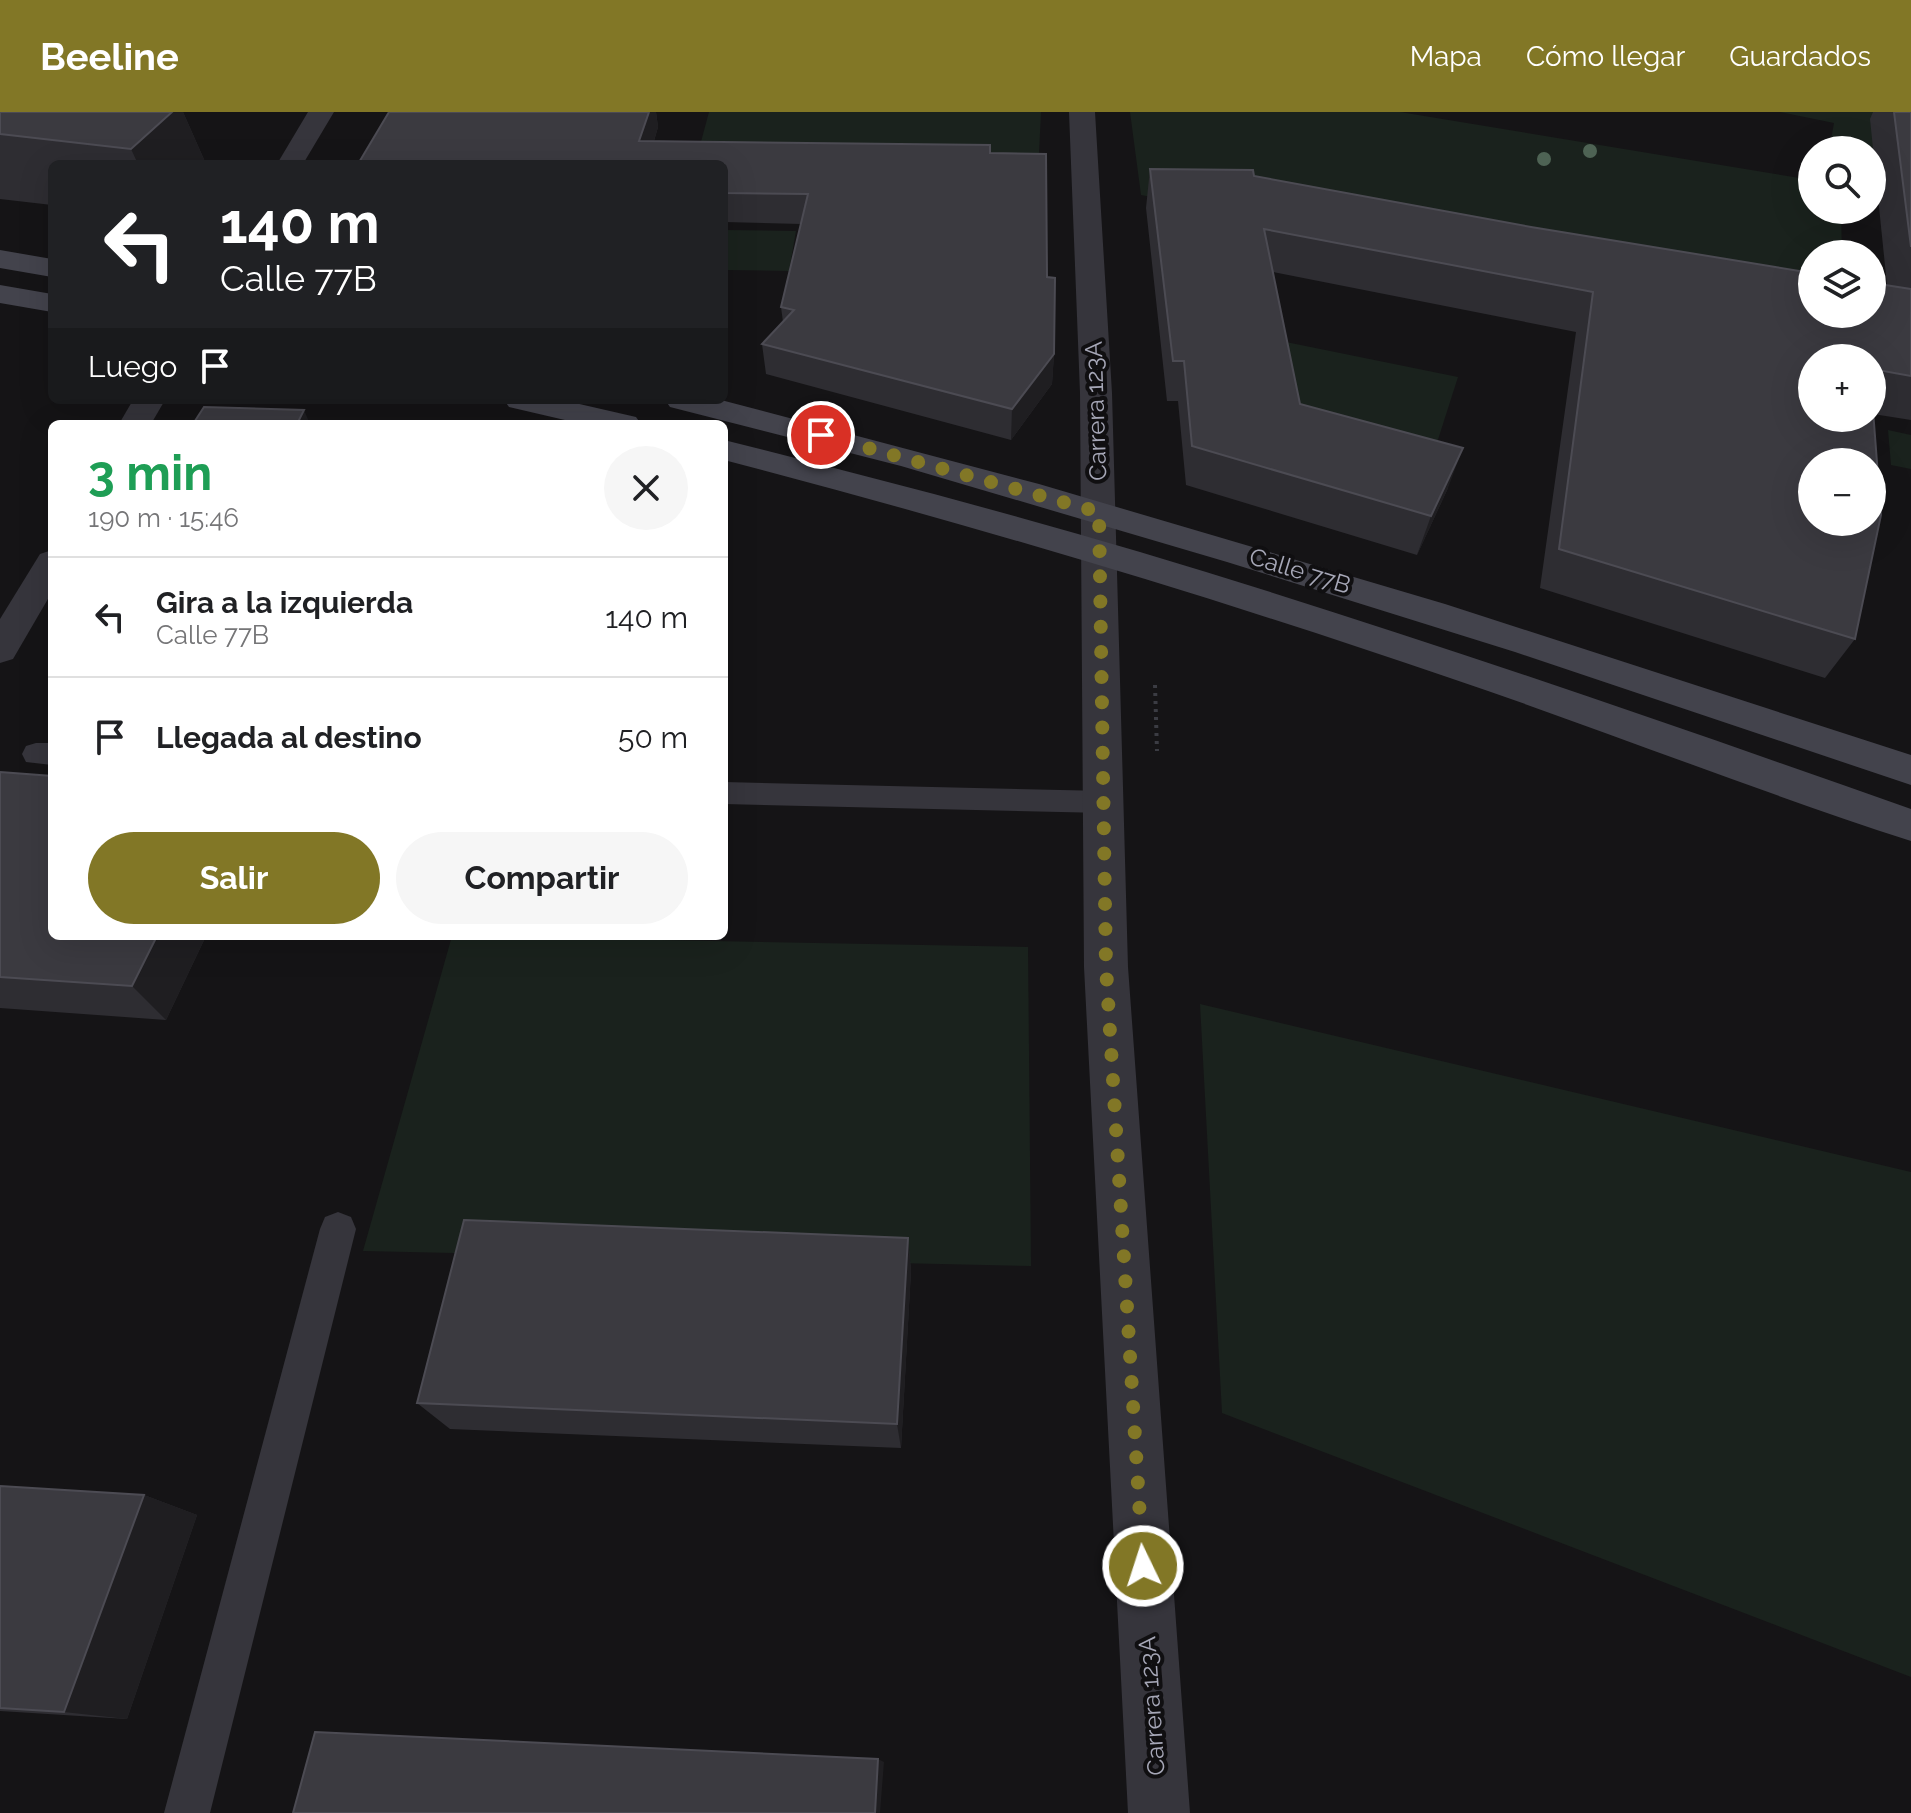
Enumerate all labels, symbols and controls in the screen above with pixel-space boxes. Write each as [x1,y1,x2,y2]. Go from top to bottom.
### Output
text: Beeline [40,34,179,79]
text: Mapa [1410,40,1482,73]
text: Cómo llegar [1526,40,1685,73]
text: Guardados [1729,40,1871,73]
map controls [1798,136,1886,536]
button: search [1798,136,1886,224]
text: 140 m [220,190,380,256]
icon: left [88,192,192,296]
button: layers [1798,240,1886,328]
text: Calle 77B [220,257,377,299]
street label: Carrera 123A [1079,341,1112,481]
icon: arrive [193,344,237,388]
button: + [1798,344,1886,432]
text: Luego [88,349,177,384]
pin [787,401,855,469]
icon: arrive [799,413,843,457]
text: 3 min [88,445,212,501]
button: close [604,446,688,530]
button: − [1798,448,1886,536]
text: 190 m · 15:46 [88,503,239,533]
street label: Calle 77B [1246,541,1354,600]
text: Gira a la izquierda [156,585,413,620]
icon: left [88,595,132,639]
text: 140 m [605,600,688,635]
text: Calle 77B [156,620,269,650]
icon: arrive [88,715,132,759]
text: Llegada al destino [156,720,422,755]
text: 50 m [618,720,688,755]
button: Salir [88,832,380,924]
button: Compartir [396,832,688,924]
position arrow [1101,1524,1185,1608]
street label: Carrera 123A [1132,1635,1171,1777]

